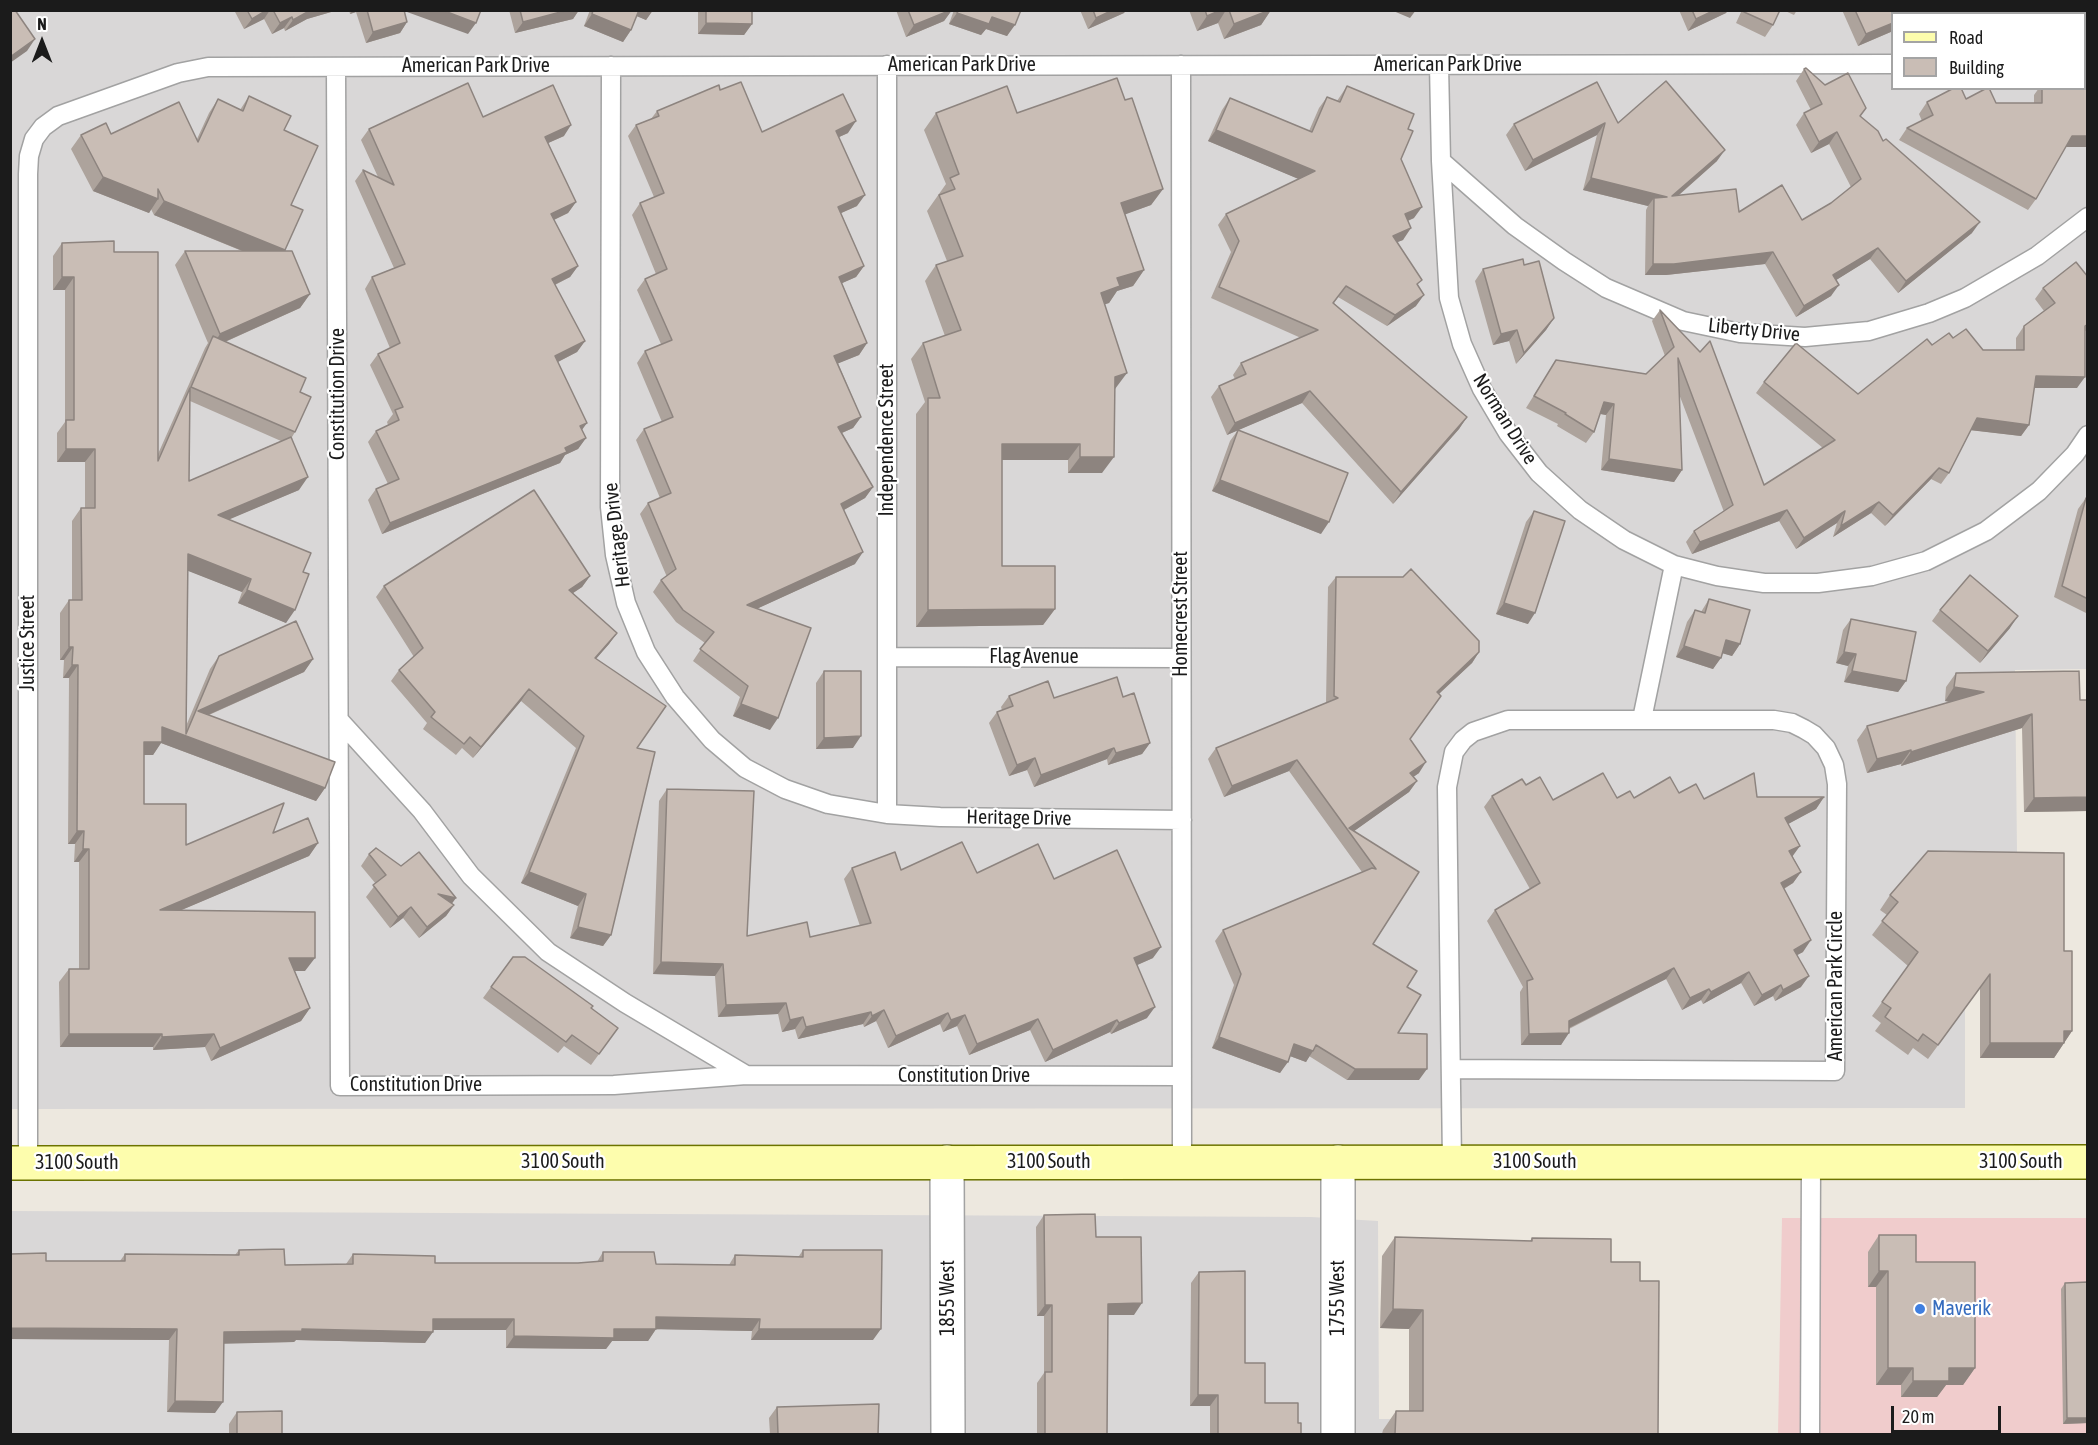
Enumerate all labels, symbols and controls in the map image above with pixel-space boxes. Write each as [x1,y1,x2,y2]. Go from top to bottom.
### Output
north arrow [12,12,72,72]
legend [1891,12,2086,90]
text: N [37,15,47,33]
text: Road [1949,27,1983,48]
street label: American Park Drive [888,53,1036,77]
street label: American Park Drive [1374,53,1522,77]
street label: American Park Drive [402,54,550,78]
text: Building [1949,57,2004,78]
street label: Liberty Drive [1707,313,1801,347]
street label: Constitution Drive [326,328,350,460]
street label: Independence Street [875,364,899,516]
street label: Norman Drive [1468,369,1542,469]
street label: Heritage Drive [599,481,635,589]
street label: Homecrest Street [1169,551,1193,677]
street label: Justice Street [16,595,40,691]
street label: Flag Avenue [989,645,1079,669]
street label: Heritage Drive [966,805,1072,831]
street label: American Park Circle [1824,911,1848,1061]
street label: Constitution Drive [898,1064,1030,1088]
street label: Constitution Drive [350,1073,482,1097]
street label: 3100 South [521,1150,605,1174]
street label: 3100 South [1007,1150,1091,1174]
street label: 3100 South [1493,1150,1577,1174]
street label: 3100 South [1979,1150,2063,1174]
street label: 3100 South [35,1151,119,1175]
street label: 1855 West [936,1260,960,1336]
street label: 1755 West [1326,1260,1350,1336]
place label: Maverik [1932,1297,1991,1321]
marker: Maverik [1913,1302,1927,1316]
scale bar [1894,1394,2004,1432]
text: 20 m [1902,1406,1934,1427]

